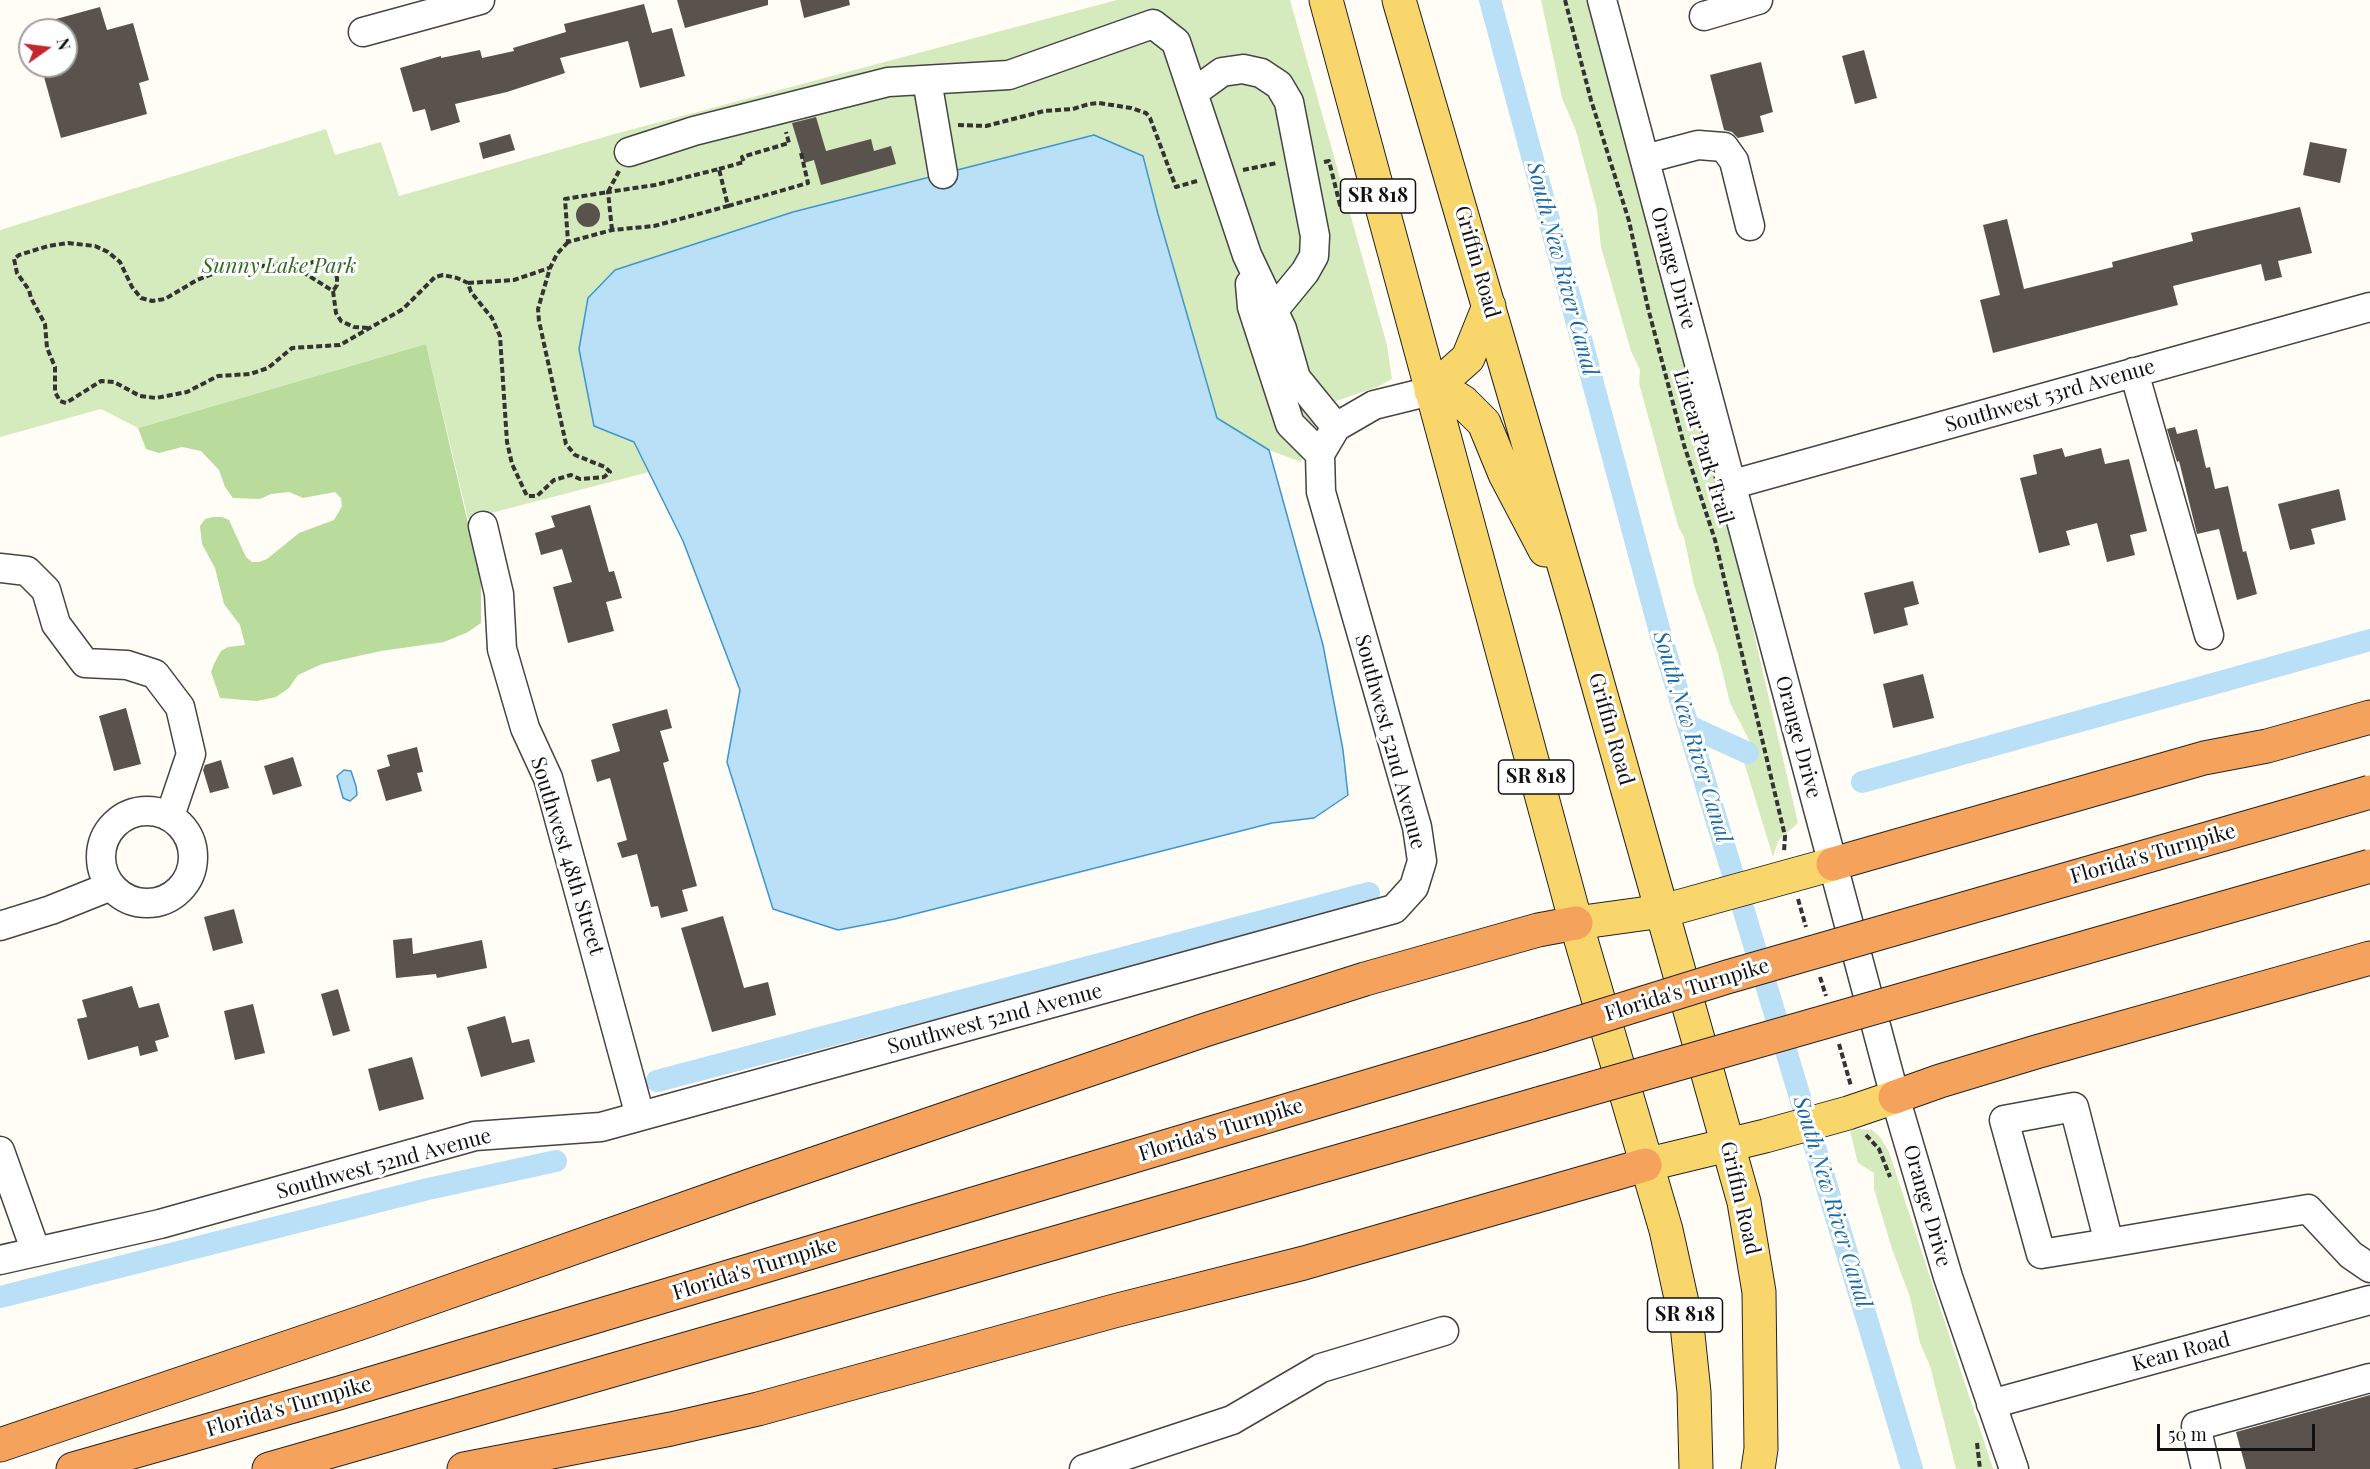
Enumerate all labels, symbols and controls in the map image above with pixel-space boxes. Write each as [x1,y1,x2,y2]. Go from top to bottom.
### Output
north arrow [18,18,78,78]
text: N [52,36,76,52]
water label: South New River Canal [1521,159,1603,379]
road number: SR 818 [1340,179,1416,213]
street label: Griffin Road [1449,203,1505,321]
street label: Orange Drive [1645,204,1701,332]
park label: Sunny Lake Park [202,253,356,279]
street label: Southwest 53rd Avenue [1942,354,2158,438]
street label: Linear Park Trail [1668,367,1738,527]
water label: South New River Canal [1647,628,1737,846]
street label: Southwest 52nd Avenue [1349,632,1431,852]
street label: Griffin Road [1583,670,1639,788]
street label: Orange Drive [1770,673,1826,801]
street label: Southwest 48th Street [525,754,609,958]
road number: SR 818 [1498,760,1574,794]
street label: Florida's Turnpike [2067,818,2239,890]
street label: Florida's Turnpike [1602,953,1772,1027]
street label: Southwest 52nd Avenue [885,978,1105,1060]
street label: Florida's Turnpike [1136,1093,1306,1167]
water label: South New River Canal [1787,1093,1877,1311]
street label: Southwest 52nd Avenue [274,1123,494,1205]
street label: Griffin Road [1715,1139,1765,1257]
street label: Orange Drive [1898,1142,1956,1270]
street label: Florida's Turnpike [670,1232,840,1306]
road number: SR 818 [1648,1298,1722,1332]
street label: Kean Road [2129,1327,2233,1377]
street label: Florida's Turnpike [203,1371,375,1443]
scale bar [2160,1412,2318,1450]
text: 50 m [2168,1422,2207,1446]

